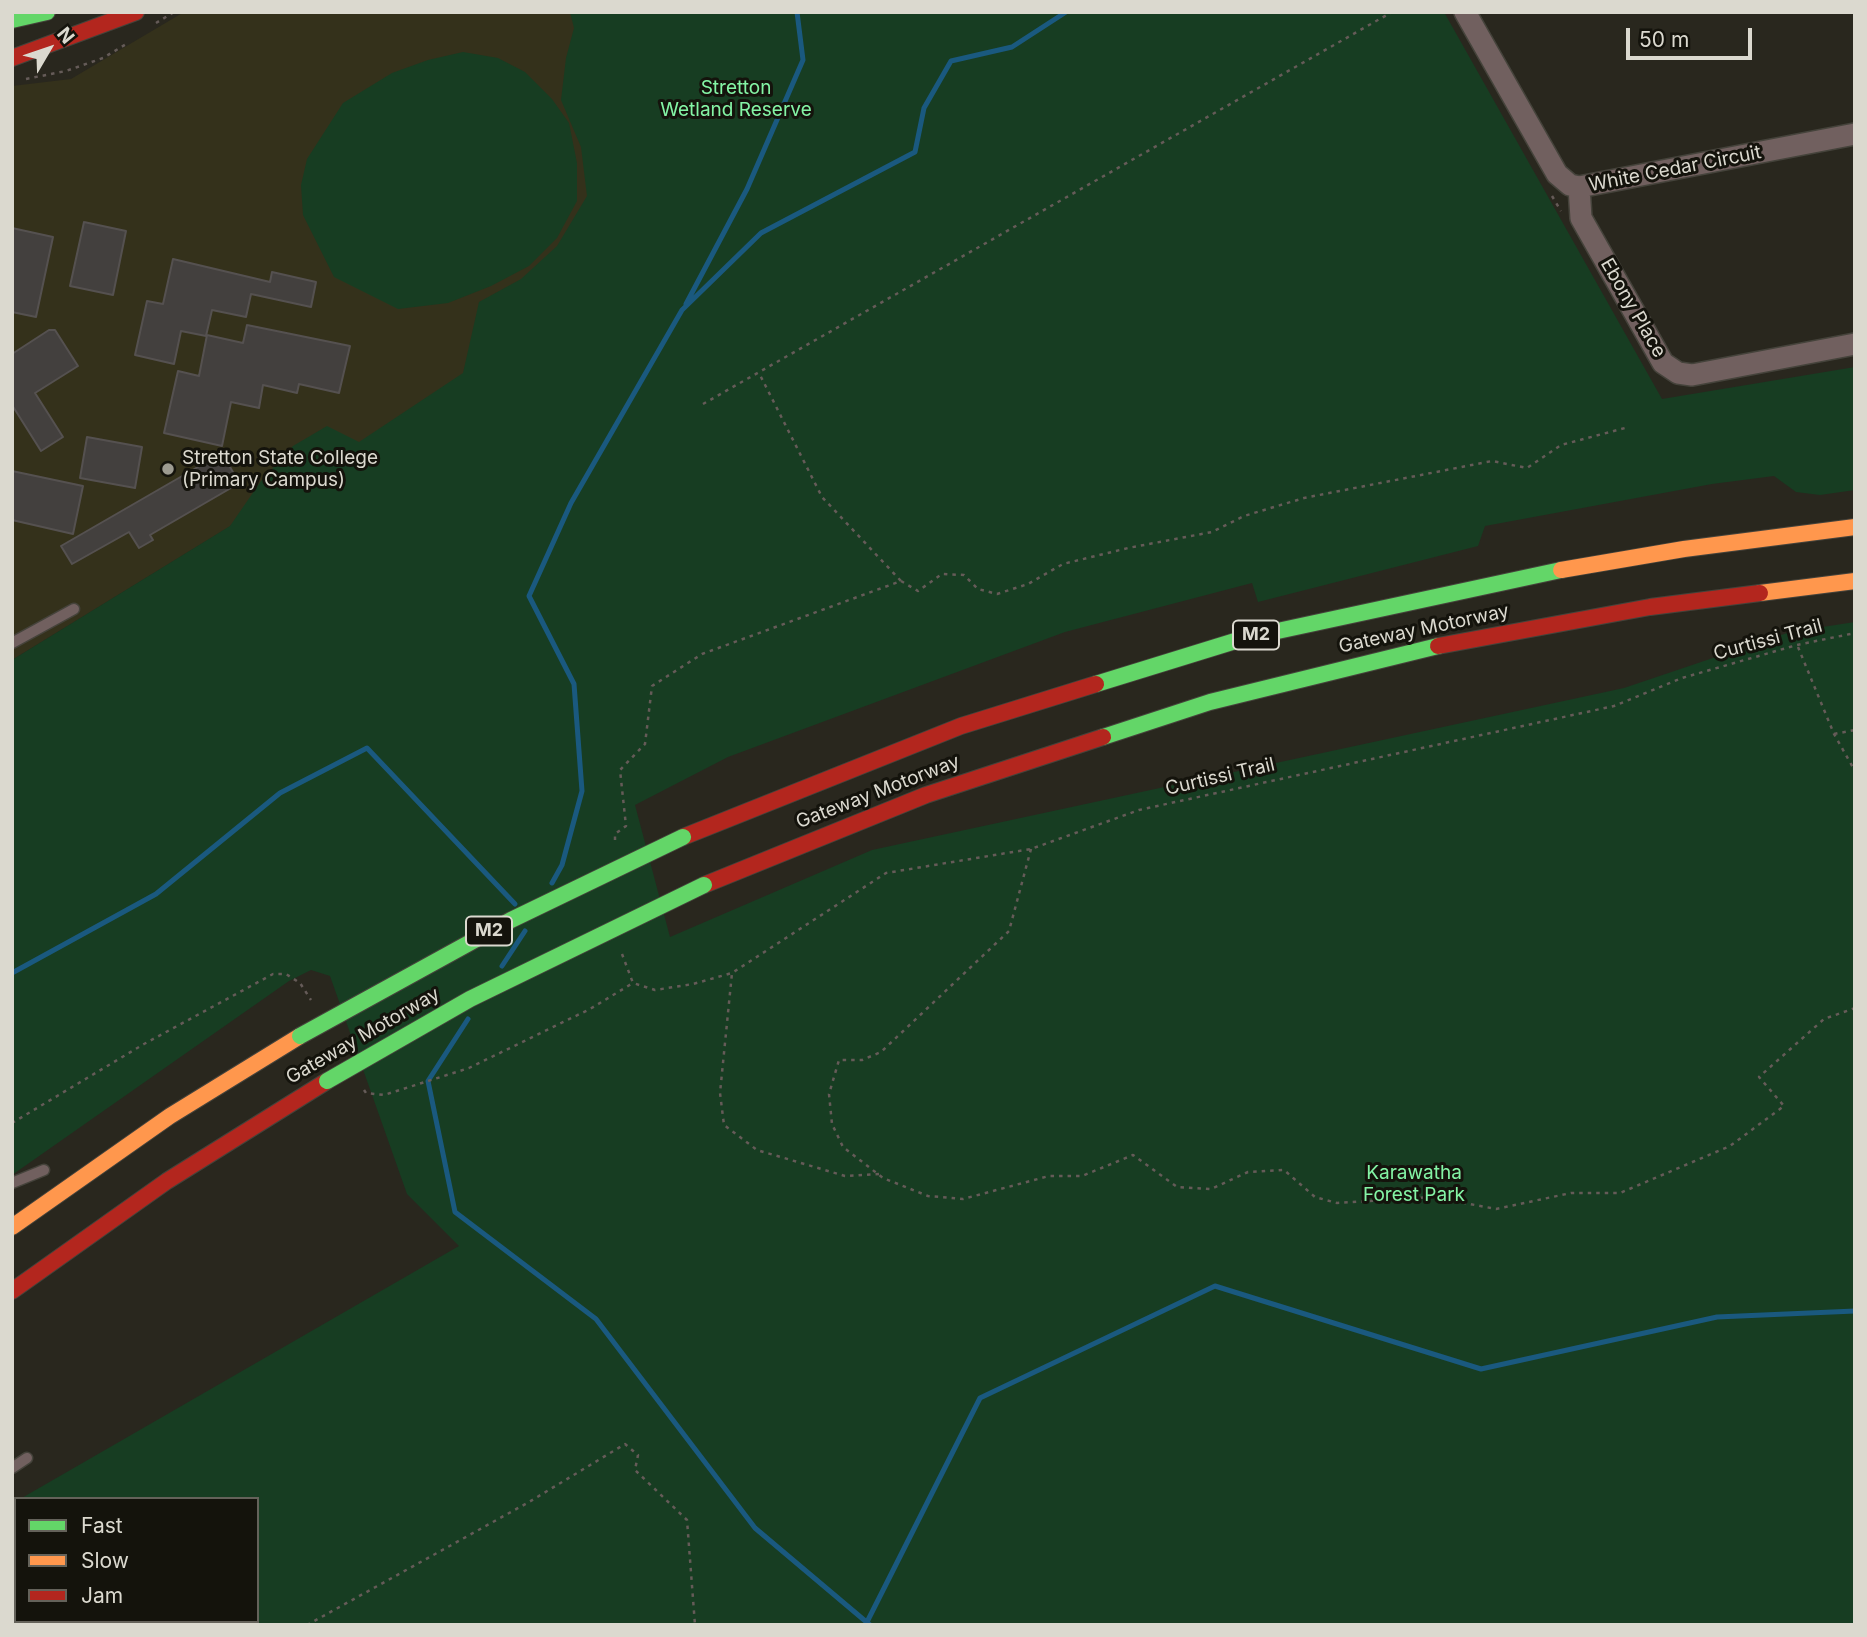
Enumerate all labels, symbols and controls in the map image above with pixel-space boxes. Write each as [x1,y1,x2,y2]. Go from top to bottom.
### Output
north arrow [14,14,84,84]
scale bar [1629,14,1755,58]
text: N [52,23,79,48]
text: 50 m [1639,27,1689,52]
park label: Stretton Wetland Reserve [660,77,812,121]
street label: White Cedar Circuit [1587,141,1763,197]
street label: Ebony Place [1595,254,1671,362]
place label: Stretton State College (Primary Campus) [182,447,378,491]
marker: Stretton State College (Primary Campus) [160,461,176,477]
street label: Gateway Motorway [1337,600,1511,658]
street label: Curtissi Trail [1711,615,1825,665]
road number: M2 [1233,620,1279,650]
street label: Gateway Motorway [793,750,963,834]
street label: Curtissi Trail [1163,753,1277,801]
road number: M2 [466,916,512,946]
street label: Gateway Motorway [282,983,444,1089]
park label: Karawatha Forest Park [1363,1162,1465,1206]
legend [14,1497,259,1623]
text: Fast [81,1513,123,1538]
text: Slow [81,1548,129,1573]
text: Jam [81,1583,123,1608]

